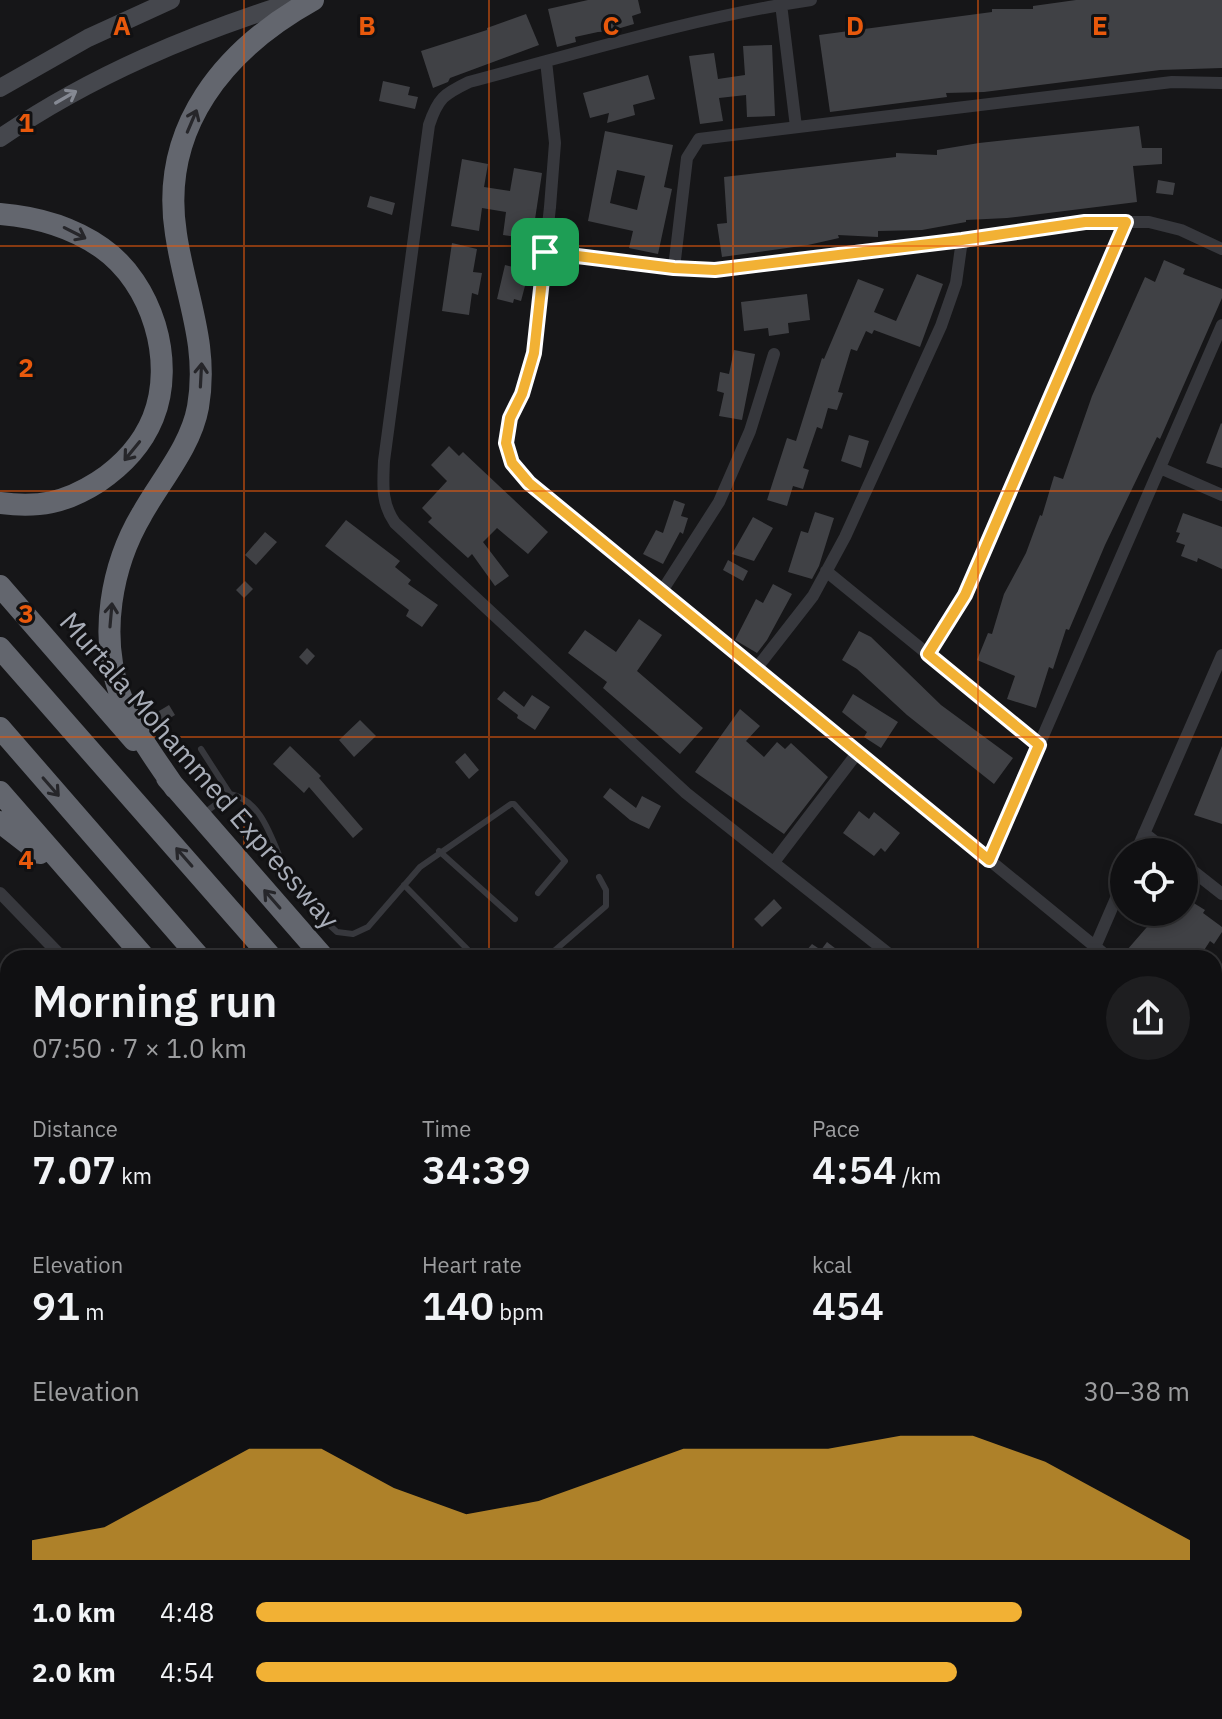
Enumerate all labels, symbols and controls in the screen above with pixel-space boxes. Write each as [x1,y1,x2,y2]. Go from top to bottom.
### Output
text: A [113,8,131,42]
text: B [358,8,376,42]
text: C [603,8,620,42]
text: D [846,8,864,42]
text: E [1092,8,1108,42]
one-way arrow [54,89,78,104]
text: 1 [18,105,34,139]
one-way arrow [186,109,201,134]
pin [511,218,579,286]
one-way arrow [62,226,86,242]
icon: arrive [523,230,567,274]
text: 2 [18,350,34,384]
one-way arrow [193,362,208,389]
one-way arrow [123,440,141,461]
text: 3 [18,596,34,630]
one-way arrow [103,602,118,629]
street label: Murtala Mohammed Expressway [52,604,348,936]
one-way arrow [42,777,60,797]
map controls [1110,838,1198,926]
button: locate [1110,838,1198,926]
text: 4 [18,842,34,876]
one-way arrow [175,848,193,868]
one-way arrow [264,890,282,910]
text: Morning run [32,972,277,1029]
button: share [1106,976,1190,1060]
text: 07:50 · 7 × 1.0 km [32,1031,247,1065]
text: Distance [32,1114,118,1143]
text: Time [422,1114,471,1143]
text: Pace [812,1114,860,1143]
text: 7.07 [32,1143,116,1195]
text: 34:39 [422,1143,531,1195]
text: 4:54 [812,1143,897,1195]
text: km [116,1161,152,1190]
text: /km [897,1161,941,1190]
text: Elevation [32,1250,123,1279]
text: Heart rate [422,1250,522,1279]
text: kcal [812,1250,852,1279]
text: 91 [32,1279,80,1331]
text: 140 [422,1279,494,1331]
text: 454 [812,1279,884,1331]
text: m [80,1297,104,1326]
text: bpm [494,1297,544,1326]
text: Elevation [32,1374,140,1408]
text: 30–38 m [1083,1374,1190,1408]
text: 1.0 km [32,1595,116,1629]
text: 4:48 [160,1595,214,1629]
text: 2.0 km [32,1655,116,1689]
text: 4:54 [160,1655,214,1689]

